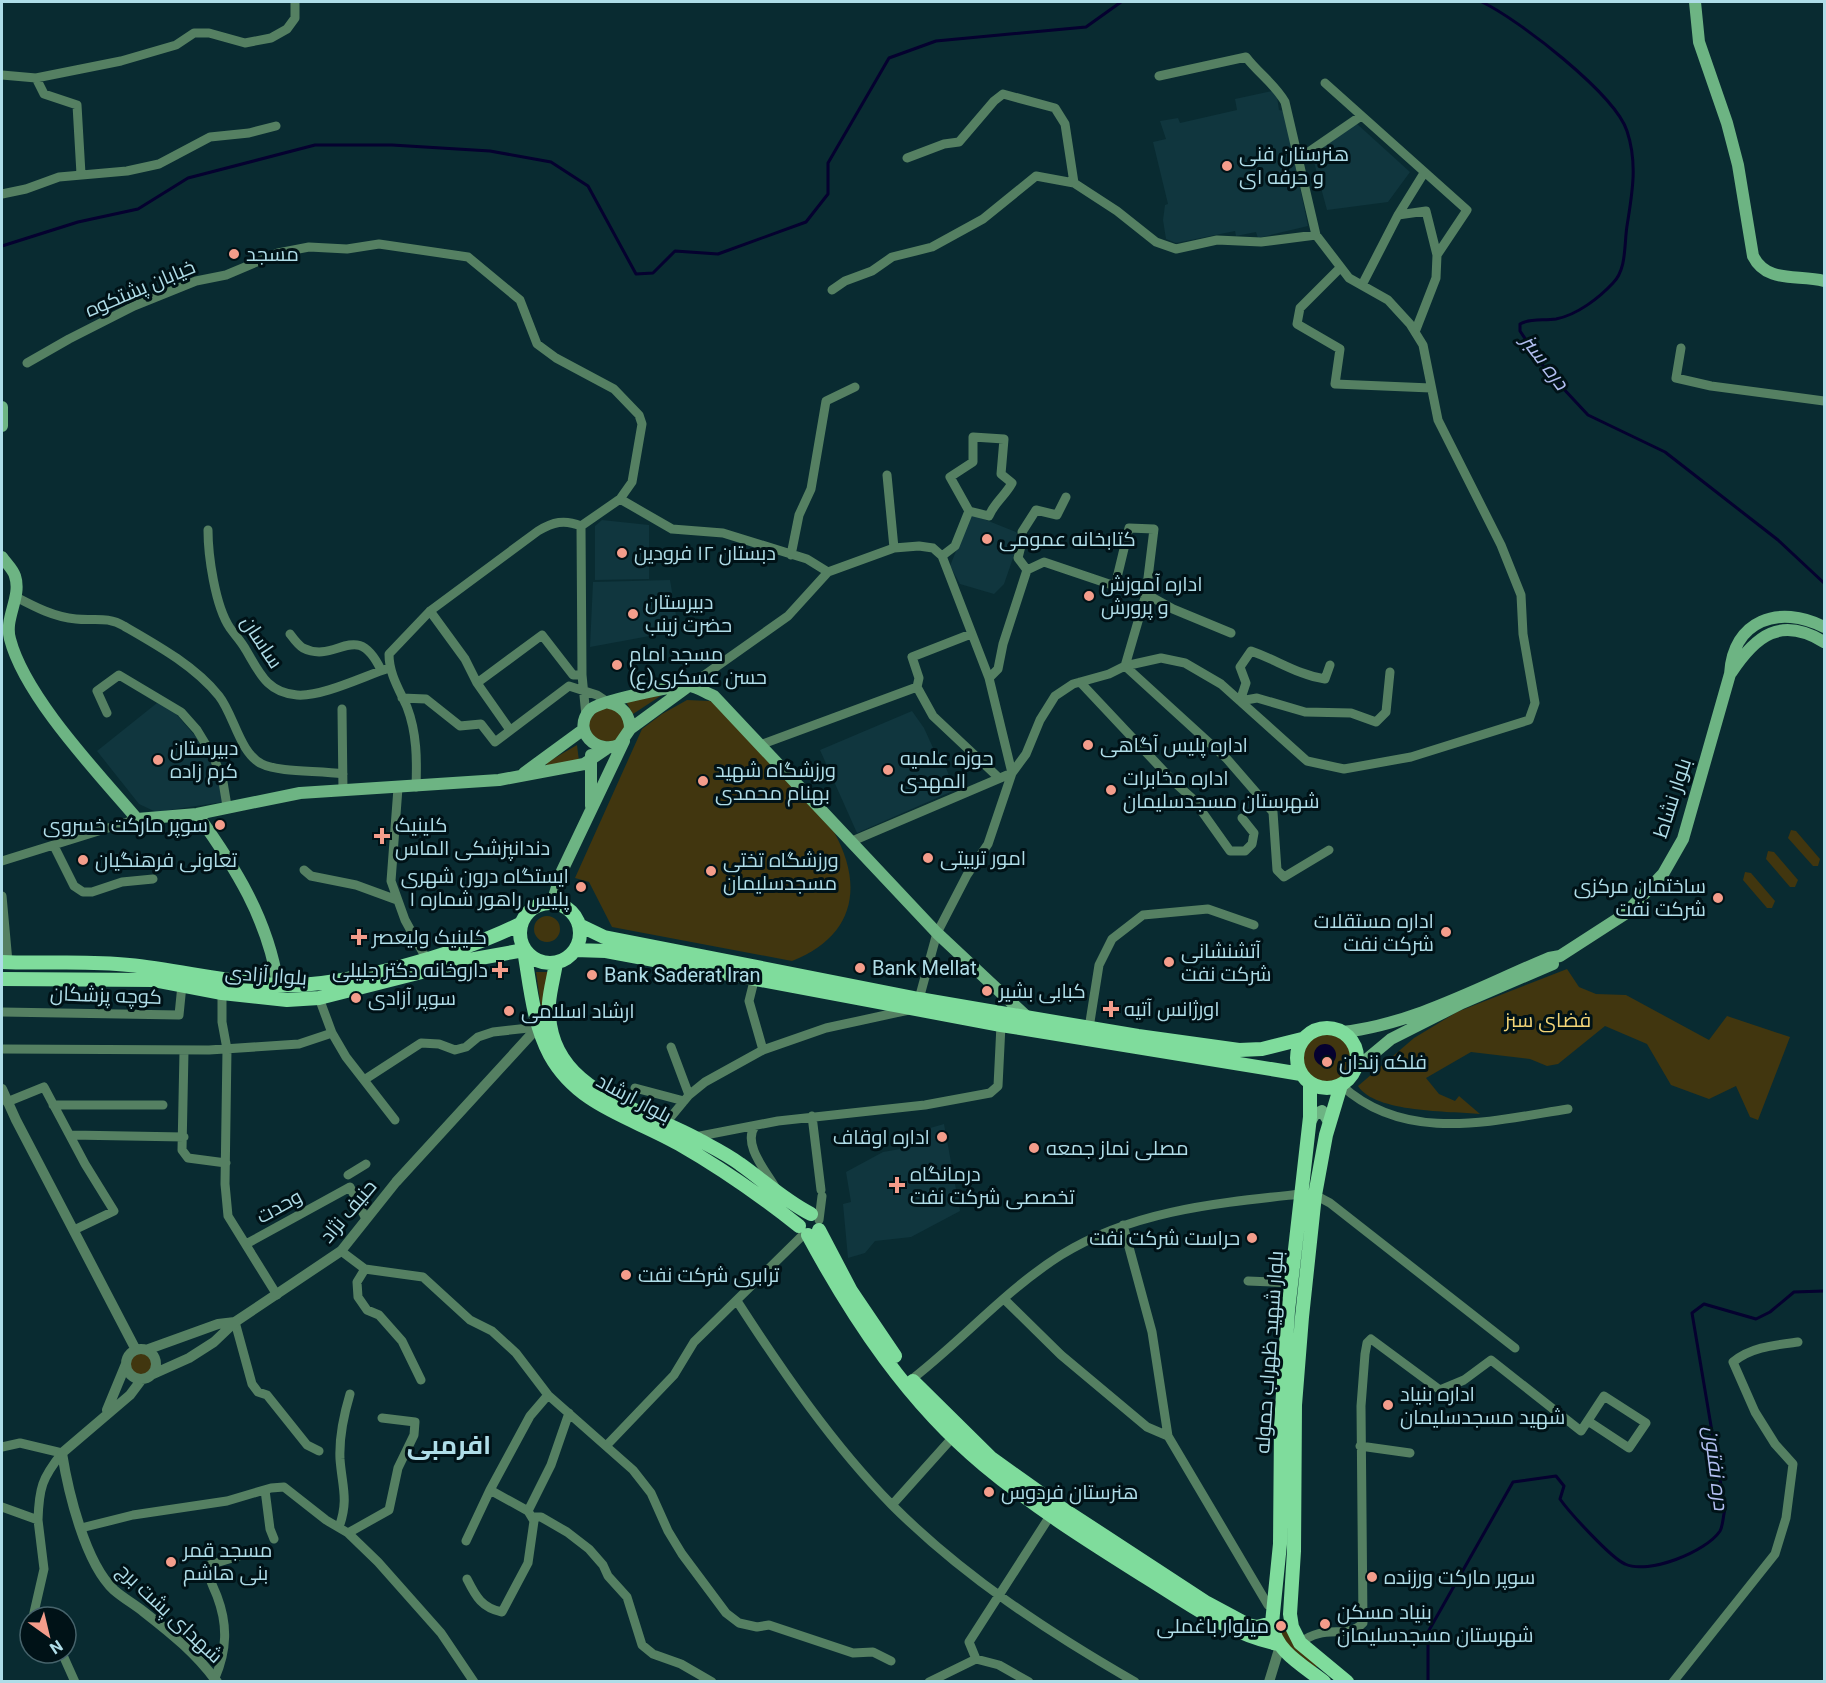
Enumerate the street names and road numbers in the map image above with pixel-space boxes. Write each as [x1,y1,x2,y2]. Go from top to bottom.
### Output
street label: خیابان پشتکوه [81,254,199,323]
street label: ساسان [235,611,288,673]
street label: بلوار نشاط [1648,755,1696,841]
street label: بلوار آزادی [224,960,308,991]
street label: کوچه پزشکان [50,981,162,1010]
street label: بلوار ارشاد [592,1068,676,1128]
street label: حنیف نژاد [315,1174,381,1248]
street label: وحدت [252,1184,306,1228]
street label: بلوار شهید ظهراب حموله [1250,1250,1289,1454]
street label: شهدای پشت برج [111,1558,228,1669]

